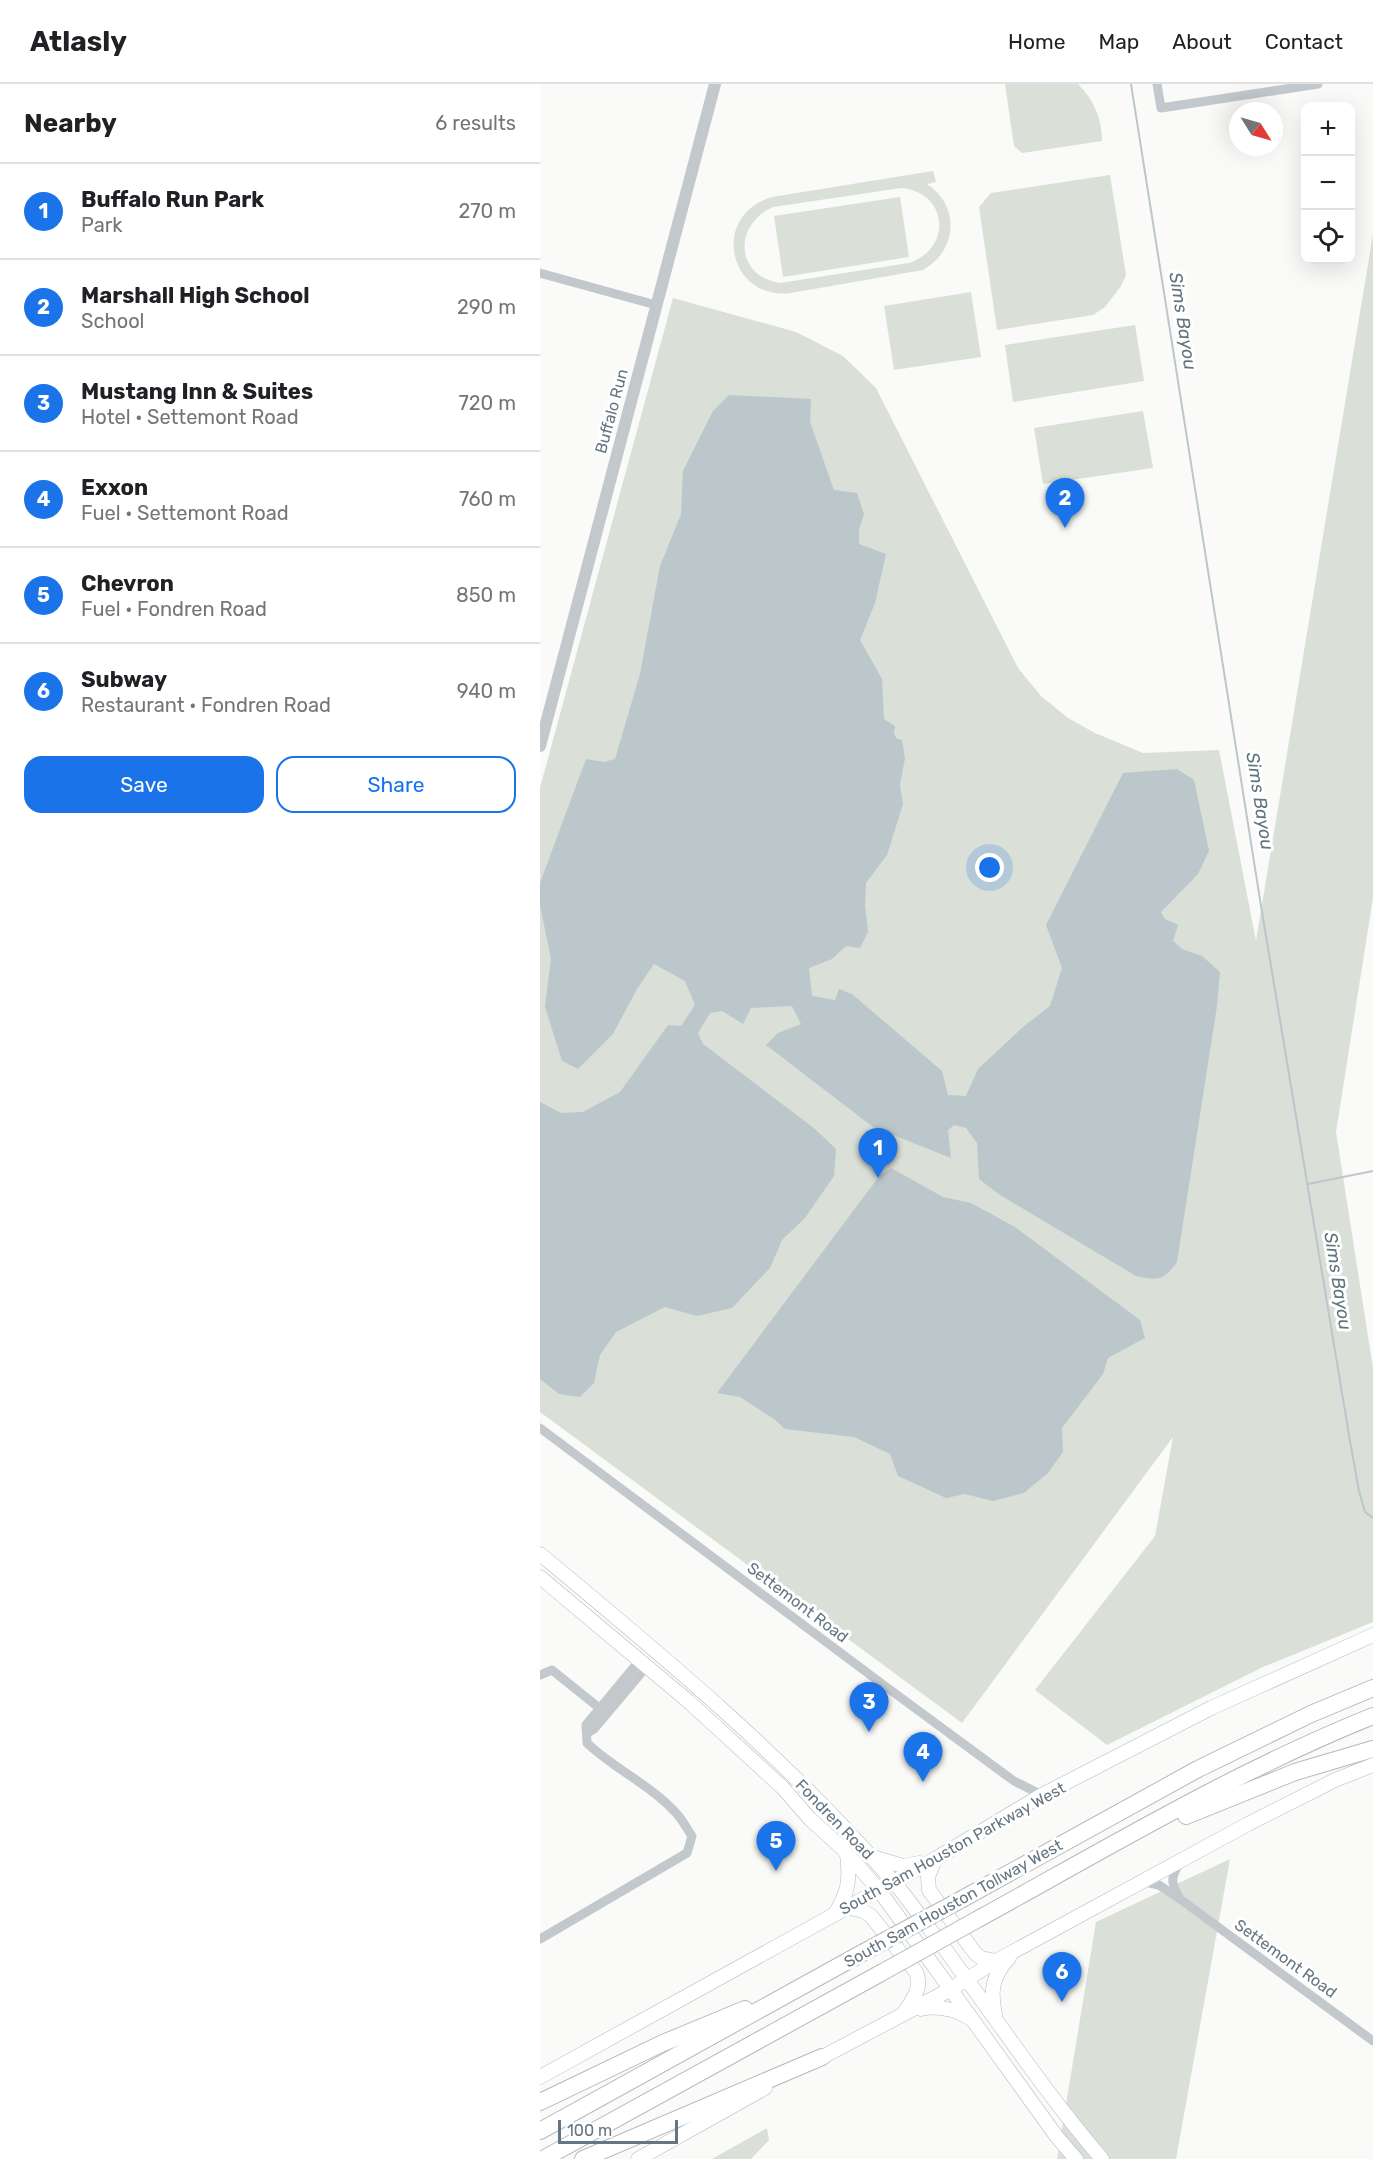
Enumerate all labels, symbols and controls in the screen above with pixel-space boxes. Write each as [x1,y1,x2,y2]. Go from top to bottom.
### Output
text: Atlasly [30,25,127,58]
text: Home [1008,29,1065,54]
text: Map [1098,29,1139,54]
text: About [1172,29,1232,54]
text: Contact [1265,29,1343,54]
north arrow [1229,102,1283,156]
map controls [1301,102,1355,264]
button: + [1301,102,1355,156]
text: Nearby [24,108,117,139]
text: 6 results [435,111,516,135]
button: − [1301,156,1355,210]
text: Buffalo Run Park [81,186,264,213]
text: 1 [39,199,48,223]
text: 270 m [459,199,516,223]
button: locate [1301,210,1355,264]
text: Park [81,213,123,237]
water label: Sims Bayou [1164,271,1202,372]
text: Marshall High School [81,282,310,309]
text: 2 [37,295,50,319]
text: 290 m [457,295,516,319]
text: School [81,309,144,333]
street label: Buffalo Run [591,367,632,456]
text: Mustang Inn & Suites [81,378,313,405]
text: 3 [37,391,50,415]
text: 720 m [459,391,516,415]
text: Hotel · Settemont Road [81,405,299,429]
text: Exxon [81,474,148,501]
pin: 2 [1046,478,1084,528]
text: 4 [37,487,50,511]
text: 760 m [459,487,516,511]
text: Fuel · Settemont Road [81,501,289,525]
text: Chevron [81,570,174,597]
text: 5 [37,583,50,607]
text: 850 m [456,583,516,607]
text: Fuel · Fondren Road [81,597,267,621]
text: Subway [81,666,167,693]
text: 6 [37,679,50,703]
text: 940 m [457,679,516,703]
text: Restaurant · Fondren Road [81,693,331,717]
water label: Sims Bayou [1241,751,1279,852]
button: Save [24,756,264,813]
button: Share [276,756,516,813]
your location [975,853,1004,882]
pin: 1 [858,1128,898,1178]
water label: Sims Bayou [1319,1231,1357,1332]
street label: Settemont Road [743,1558,852,1647]
pin: 3 [850,1682,888,1732]
pin: 4 [904,1732,943,1782]
street label: Fondren Road [792,1775,878,1863]
street label: South Sam Houston Parkway West [836,1778,1069,1919]
pin: 5 [756,1822,796,1871]
street label: South Sam Houston Tollway West [841,1835,1066,1972]
street label: Settemont Road [1231,1915,1340,2002]
pin: 6 [1042,1952,1082,2002]
scale bar [558,2117,678,2144]
text: 100 m [567,2121,612,2140]

